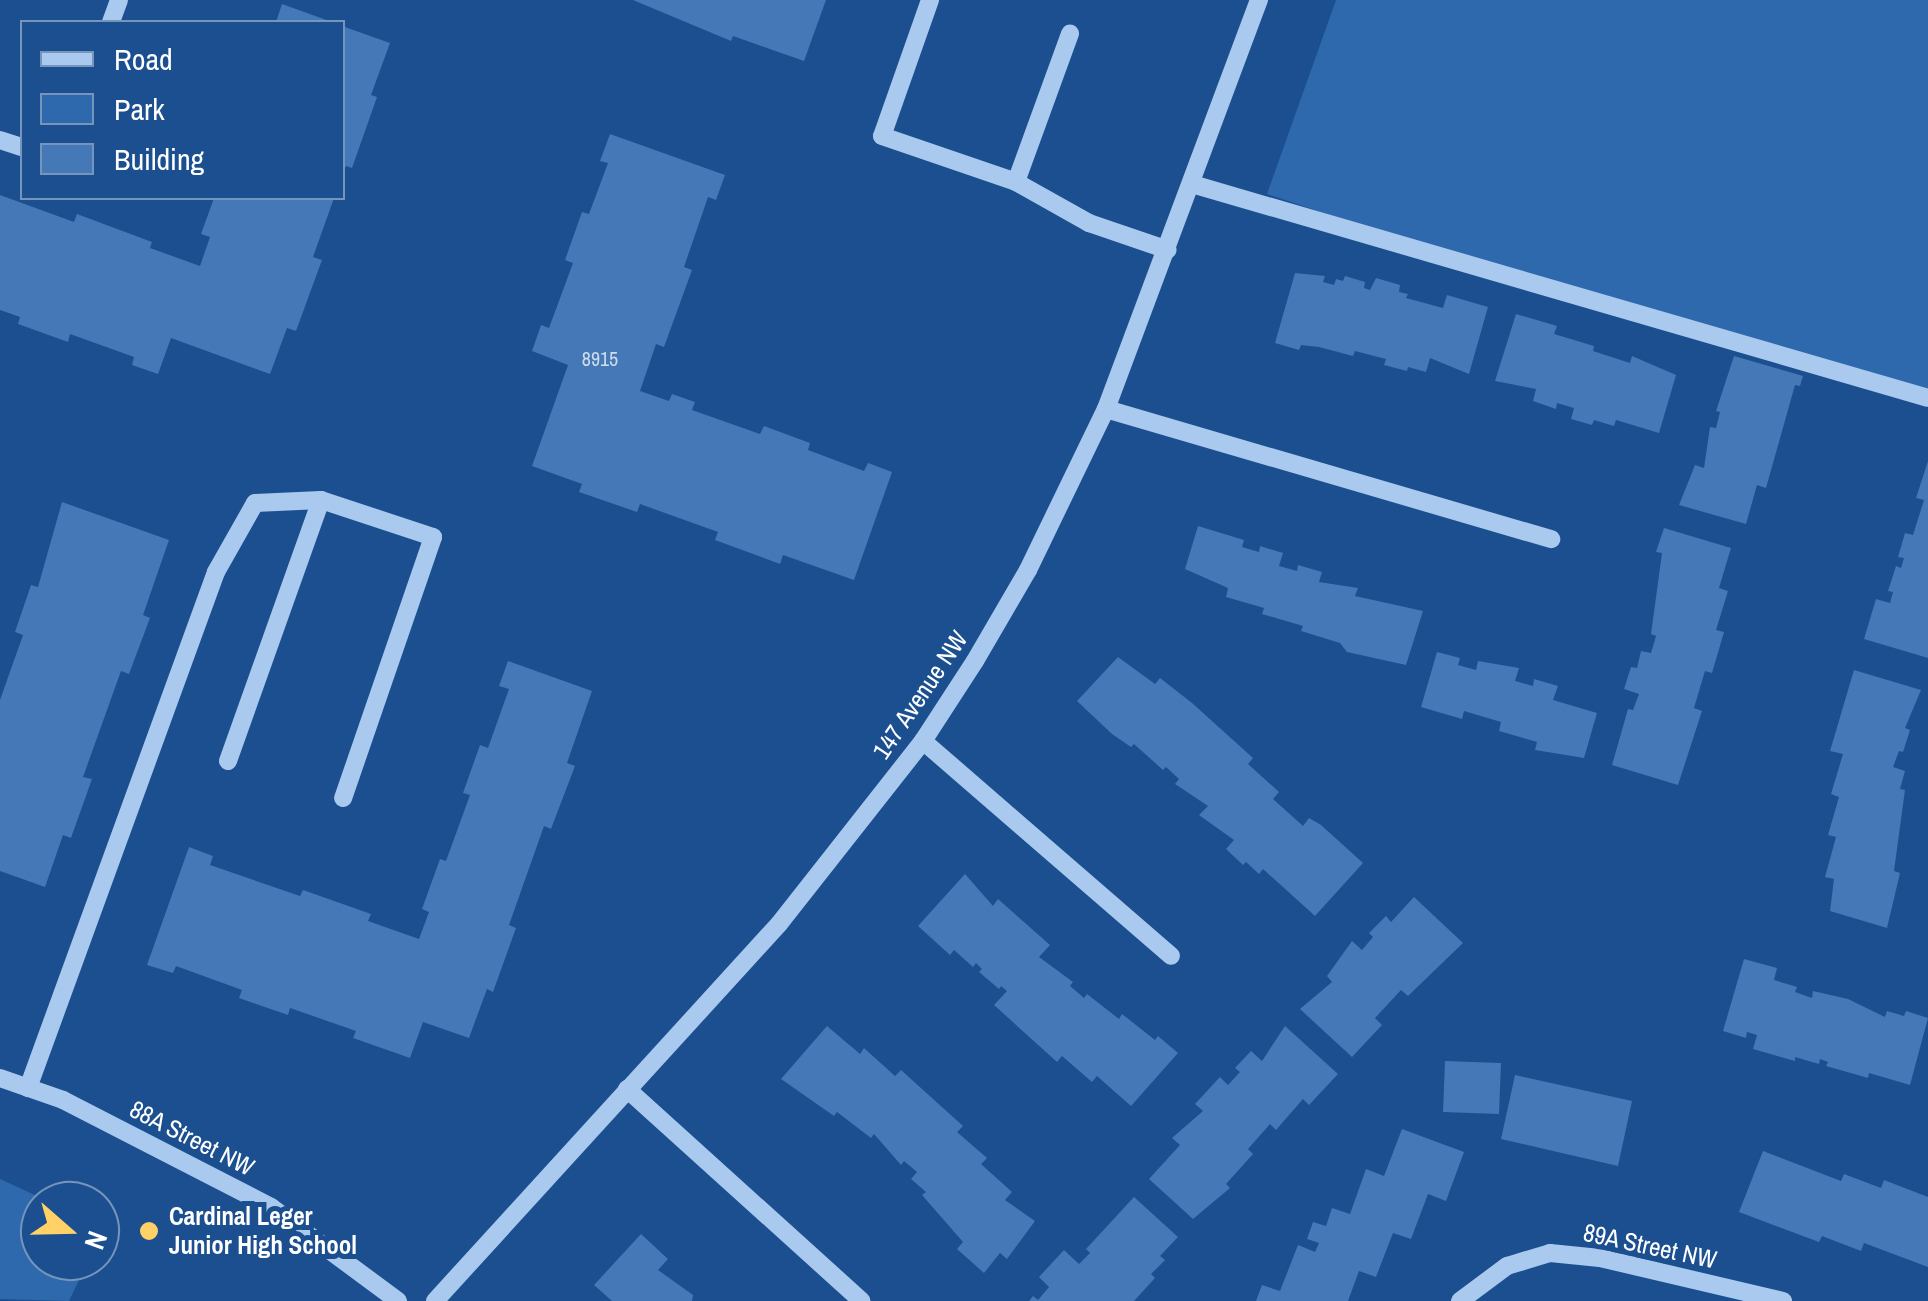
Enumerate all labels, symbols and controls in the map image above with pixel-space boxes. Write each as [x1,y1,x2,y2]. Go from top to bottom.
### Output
legend [20,20,345,200]
text: Road [114,39,173,79]
text: Park [114,89,165,129]
text: Building [114,139,204,179]
house number: 8915 [582,346,618,370]
street label: 147 Avenue NW [866,625,974,765]
street label: 88A Street NW [124,1094,260,1182]
north arrow [20,1181,120,1281]
place label: Cardinal Leger Junior High School [169,1202,357,1261]
street label: 89A Street NW [1580,1217,1720,1275]
marker: Cardinal Leger Junior High School [138,1220,160,1242]
text: N [76,1226,117,1255]

